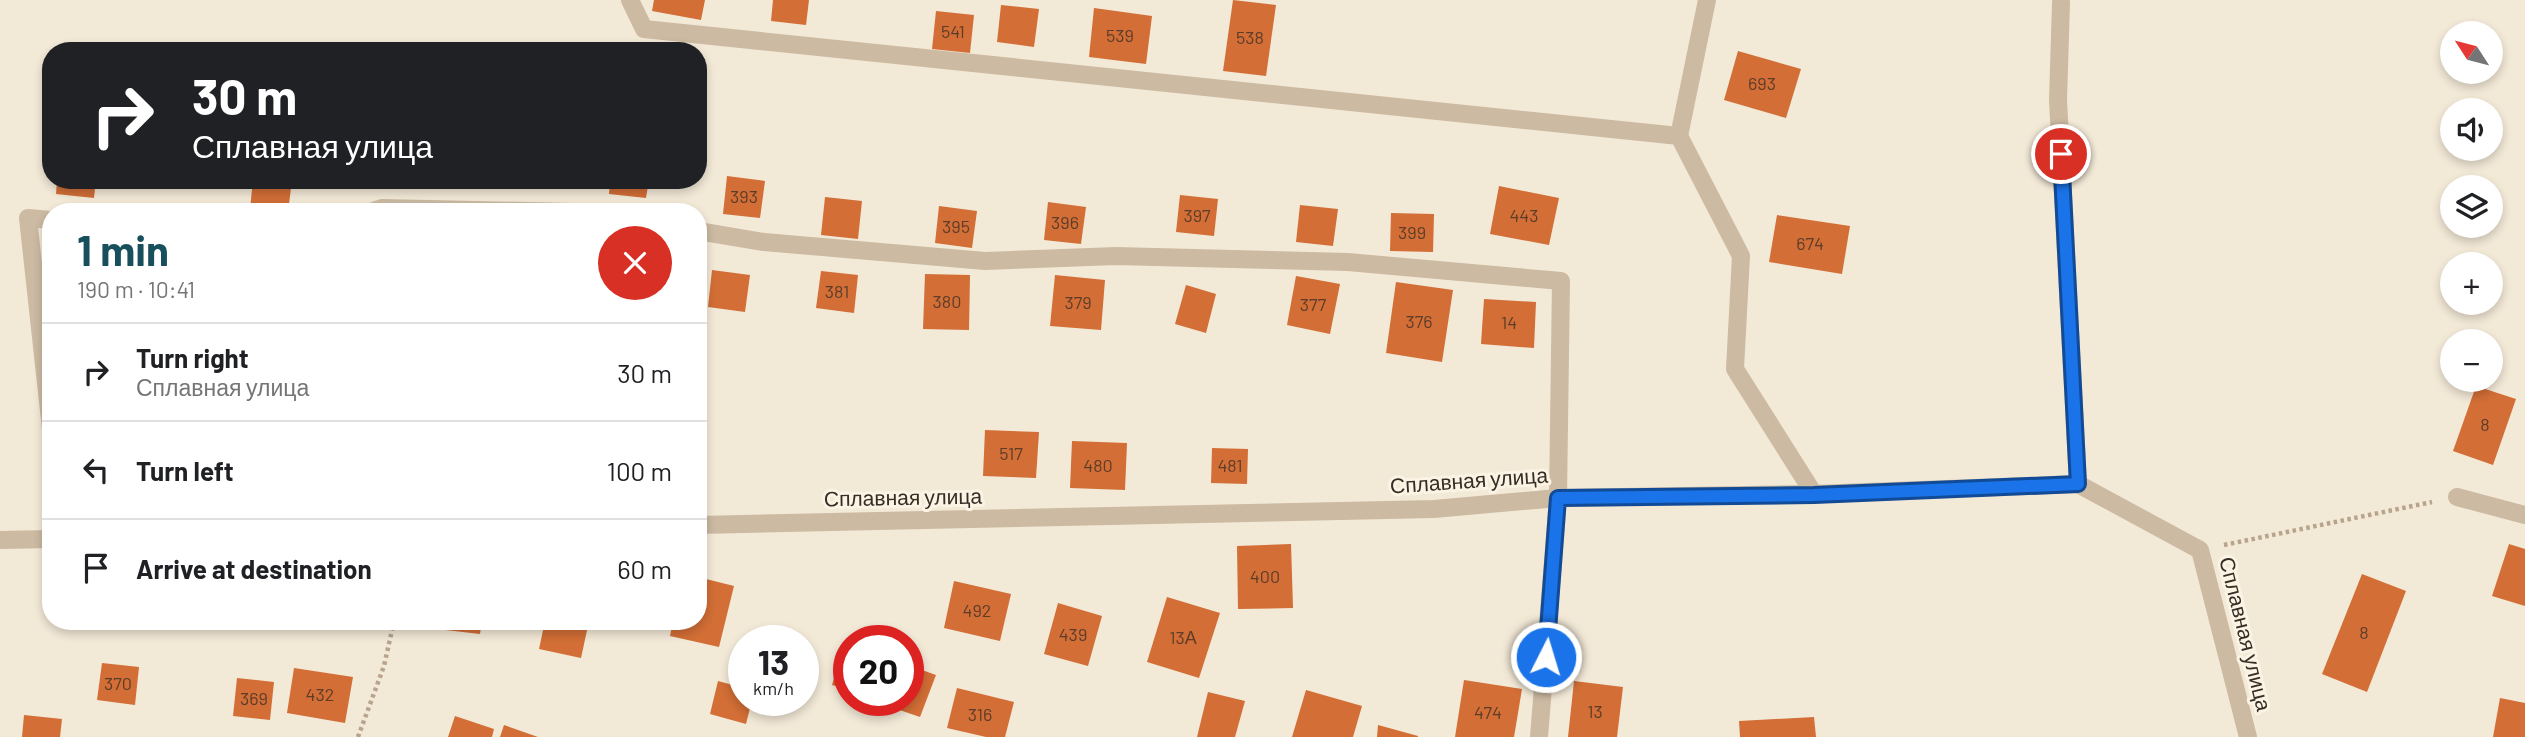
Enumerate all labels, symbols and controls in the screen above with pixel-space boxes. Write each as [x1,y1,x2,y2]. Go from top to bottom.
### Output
house number: 541 [941,20,965,42]
north arrow [2440,21,2502,84]
map controls [2440,21,2503,392]
house number: 539 [1106,24,1134,46]
house number: 538 [1236,26,1264,48]
text: 30 m [192,66,297,125]
icon: right [77,70,168,161]
house number: 693 [1748,72,1776,94]
button: sound [2440,98,2503,161]
pin [2031,124,2091,184]
text: Сплавная улица [192,126,433,164]
icon: arrive [2042,135,2080,173]
button: layers [2440,175,2503,238]
house number: 393 [730,185,758,207]
house number: 397 [1183,204,1211,226]
house number: 443 [1509,204,1539,226]
house number: 396 [1051,211,1079,233]
house number: 395 [942,215,970,237]
house number: 399 [1398,221,1426,243]
text: 1 min [77,224,169,274]
button: close [598,226,672,300]
house number: 674 [1796,232,1824,254]
button: + [2440,252,2503,315]
text: 190 m · 10:41 [77,275,195,303]
house number: 381 [825,280,849,302]
house number: 380 [933,290,961,312]
house number: 379 [1064,291,1092,313]
house number: 377 [1300,293,1327,315]
house number: 376 [1405,310,1433,332]
house number: 14 [1501,311,1517,333]
button: − [2440,329,2503,392]
text: Turn right [136,342,249,373]
icon: right [77,353,115,391]
text: 30 m [617,357,672,388]
text: Сплавная улица [136,373,309,401]
house number: 8 [2480,413,2490,435]
house number: 517 [999,442,1023,464]
icon: left [77,451,115,489]
house number: 480 [1083,454,1113,476]
house number: 481 [1217,454,1243,476]
text: Turn left [136,455,234,486]
text: 100 m [607,455,672,486]
street label: Сплавная улица [1389,461,1549,497]
street label: Сплавная улица [824,483,983,510]
icon: arrive [77,549,115,587]
text: Arrive at destination [136,553,372,584]
text: 60 m [617,553,672,584]
street label: Сплавная улица [2215,554,2278,714]
house number: 400 [1250,565,1280,587]
house number: 492 [963,599,991,621]
position arrow [1509,620,1583,694]
house number: 8 [2359,621,2369,643]
house number: 439 [1059,623,1087,645]
speed limit sign: 20 [833,625,924,716]
house number: 13А [1169,626,1197,648]
text: 13 [758,640,789,682]
house number: 370 [104,672,132,694]
text: km/h [753,677,794,699]
house number: 432 [306,683,334,705]
house number: 369 [240,687,268,709]
house number: 13 [1587,700,1603,722]
house number: 474 [1474,701,1502,723]
house number: 316 [968,703,992,725]

